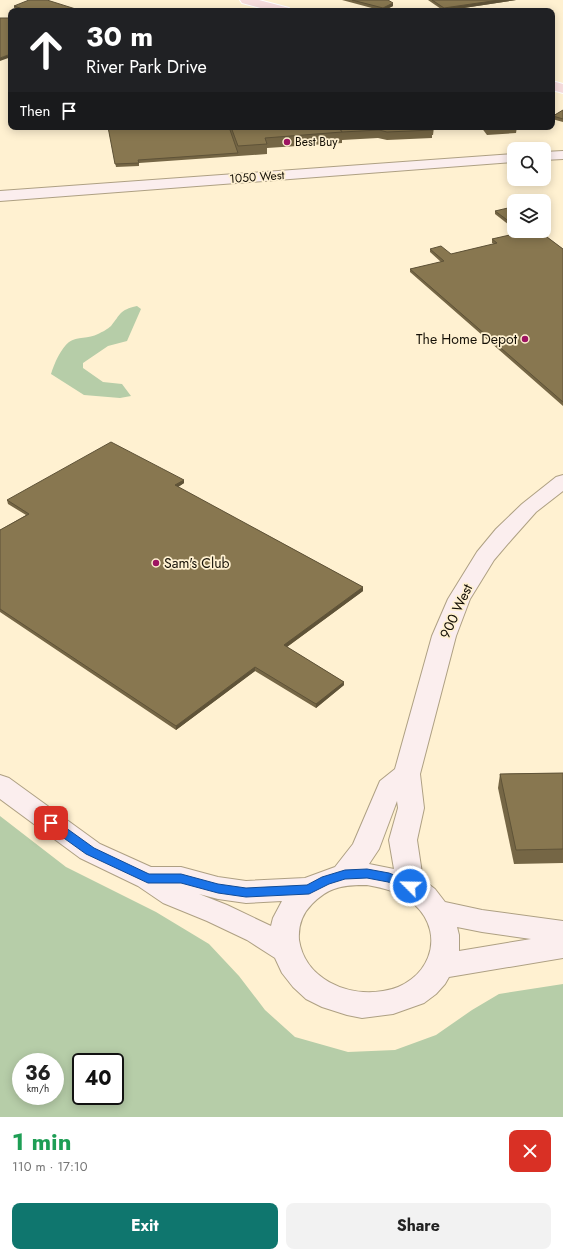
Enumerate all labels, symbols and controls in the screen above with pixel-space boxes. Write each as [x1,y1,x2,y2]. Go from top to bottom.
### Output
text: 30 m [86,16,153,57]
icon: ahead [20,24,72,76]
text: River Park Drive [86,54,207,80]
text: Then [20,100,50,122]
icon: arrive [58,100,80,122]
place label: Best Buy [295,133,338,151]
marker: Best Buy [282,137,292,147]
map controls [507,142,551,238]
button: search [507,142,551,186]
street label: 1050 West [229,166,285,188]
button: layers [507,194,551,238]
place label: The Home Depot [416,329,518,349]
marker: The Home Depot [520,334,530,344]
place label: Sam's Club [164,553,229,573]
marker: Sam's Club [151,558,161,568]
street label: 900 West [435,580,478,642]
pin [34,806,68,840]
icon: arrive [40,812,62,834]
position arrow [389,865,431,907]
speed limit sign: 40 [72,1053,124,1105]
text: 36 [25,1059,51,1088]
text: km/h [27,1081,49,1096]
text: 1 min [12,1124,72,1159]
button: close [509,1130,551,1172]
text: 110 m · 17:10 [12,1157,87,1176]
button: Exit [12,1203,278,1249]
button: Share [286,1203,551,1249]

